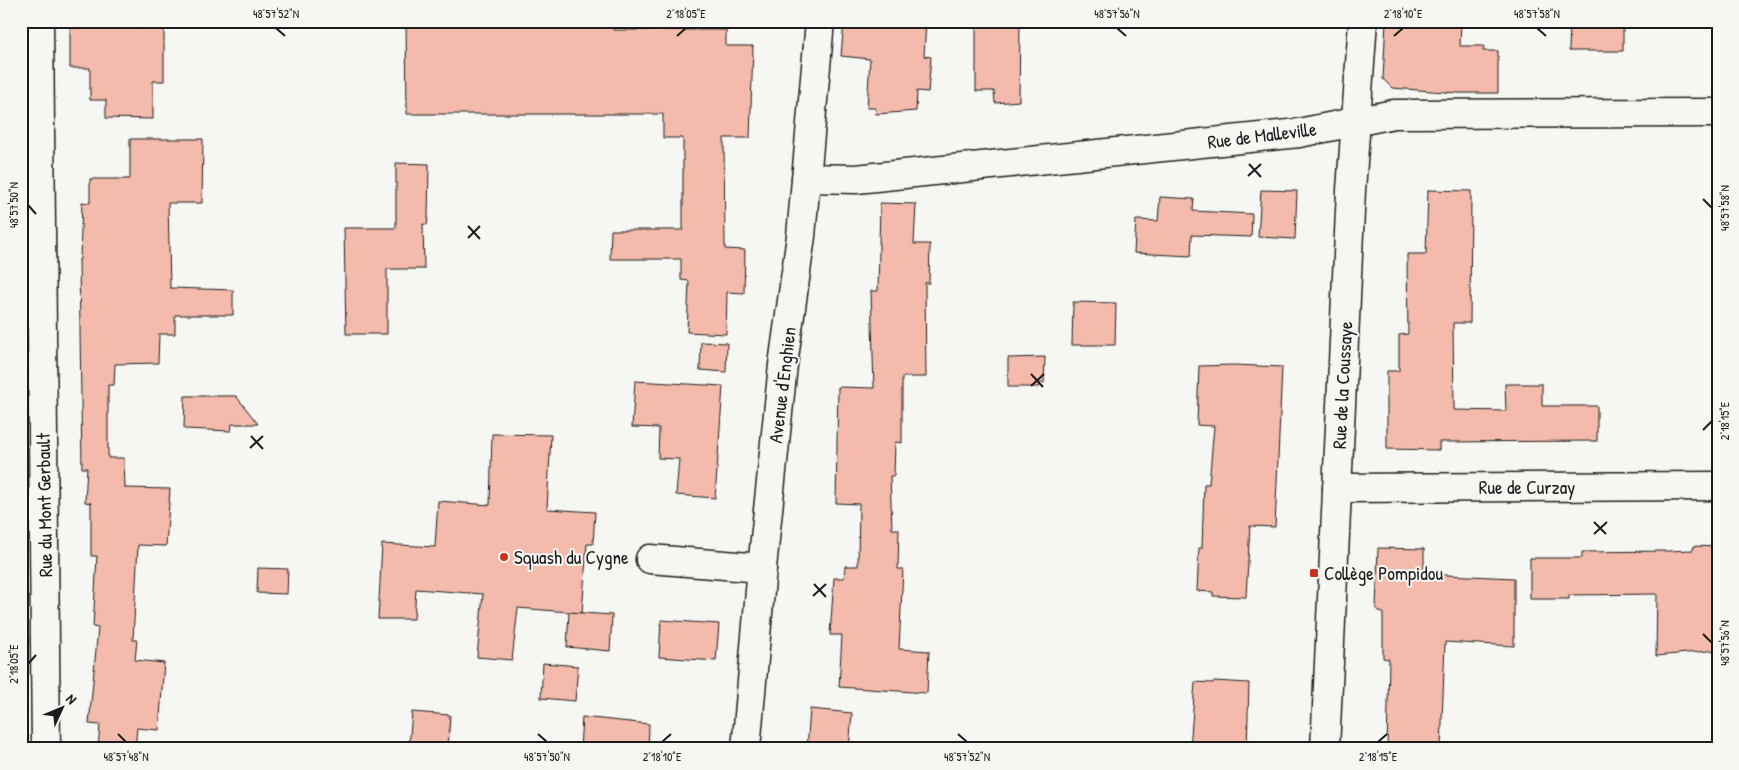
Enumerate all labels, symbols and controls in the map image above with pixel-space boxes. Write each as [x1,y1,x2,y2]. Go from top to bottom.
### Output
text: 48°57'52"N [253,5,299,22]
text: 2°18'05"E [666,5,706,22]
text: 48°57'56"N [1094,5,1140,22]
text: 2°18'10"E [1384,5,1423,22]
text: 48°57'58"N [1514,5,1560,22]
street label: Rue de Malleville [1206,115,1318,155]
text: 48°57'50"N [5,182,22,228]
text: 48°57'58"N [1716,185,1733,231]
street label: Rue de la Coussaye [1326,320,1358,449]
street label: Avenue d'Enghien [762,325,802,445]
text: 2°18'15"E [1716,401,1733,440]
street label: Rue du Mont Gerbault [30,432,58,577]
street label: Rue de Curzay [1479,474,1575,500]
place label: Squash du Cygne [514,544,629,570]
marker: Squash du Cygne [498,551,510,563]
place label: Collège Pompidou [1324,560,1443,586]
marker: Collège Pompidou [1308,567,1320,579]
text: 48°57'56"N [1716,620,1733,666]
text: 2°18'05"E [5,644,22,684]
north arrow [38,682,88,732]
text: N [62,689,82,708]
text: 48°57'48"N [103,748,149,765]
text: 48°57'50"N [524,748,570,765]
text: 2°18'10"E [643,748,682,765]
text: 48°57'52"N [944,748,990,765]
text: 2°18'15"E [1359,748,1398,765]

